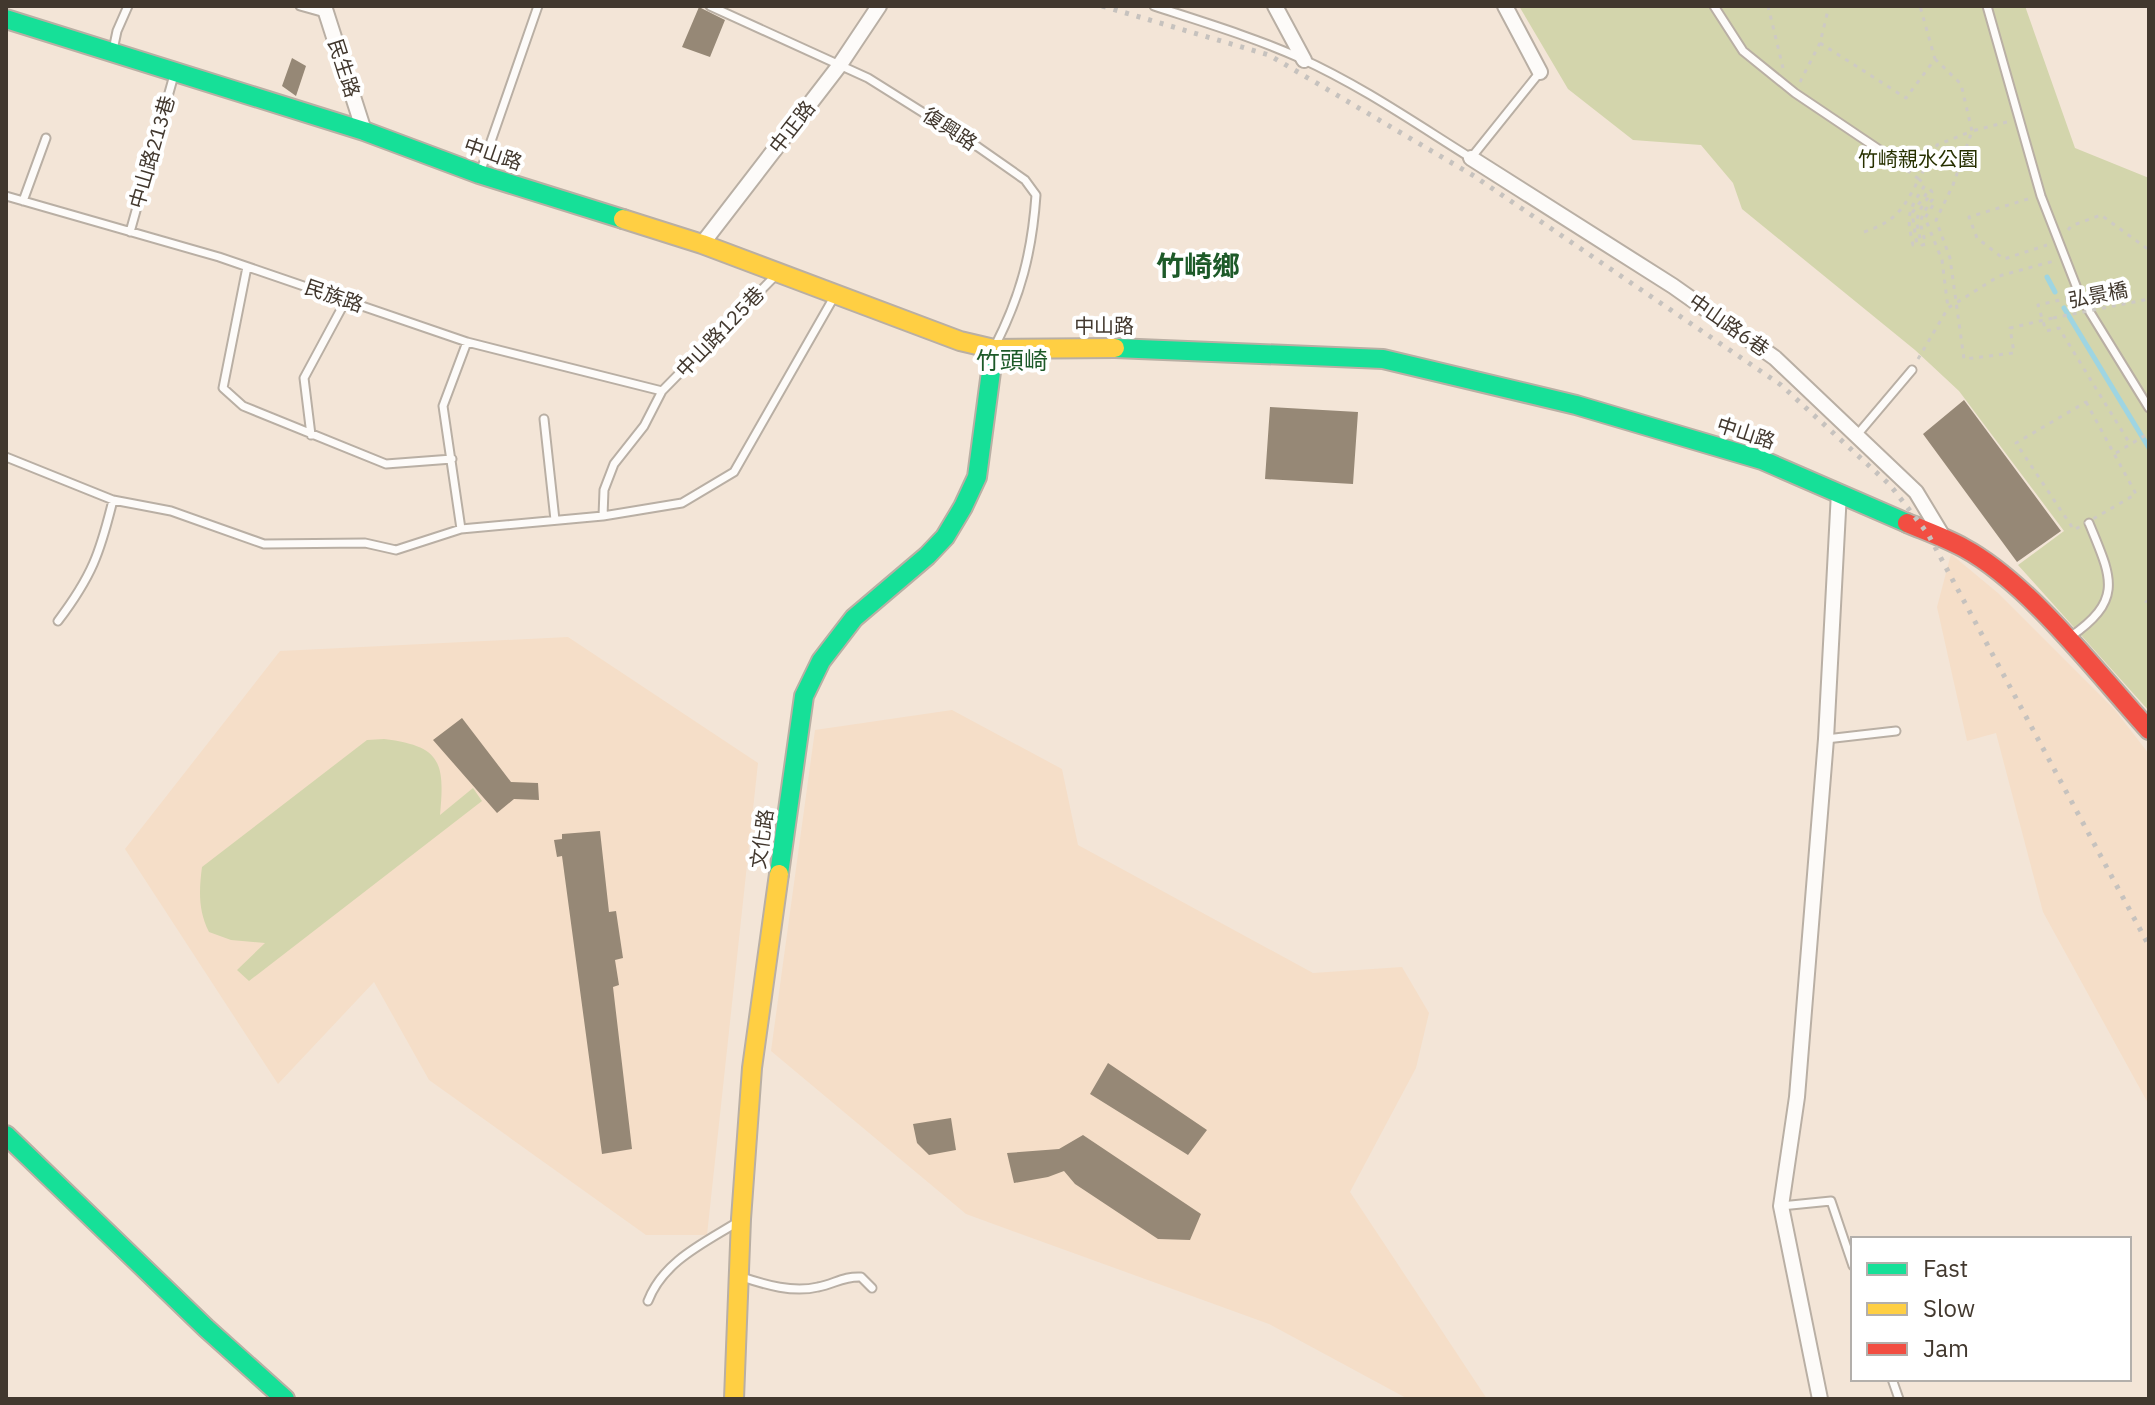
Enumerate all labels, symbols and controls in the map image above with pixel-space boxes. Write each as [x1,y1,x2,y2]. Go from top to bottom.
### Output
street label: 民生路 [322,35,367,101]
street label: 中山路213巷 [123,92,180,211]
street label: 中正路 [762,95,821,159]
street label: 復興路 [918,101,983,156]
street label: 中山路 [460,131,526,176]
park label: 竹崎親水公園 [1858,145,1978,172]
district label: 竹崎鄉 [1156,247,1240,284]
street label: 民族路 [301,273,367,318]
street label: 弘景橋 [2066,276,2130,313]
street label: 中山路125巷 [670,281,770,383]
street label: 中山路6巷 [1684,287,1775,362]
street label: 中山路 [1074,312,1134,339]
district label: 竹頭崎 [976,344,1048,376]
street label: 中山路 [1713,410,1779,455]
street label: 文化路 [744,807,779,871]
legend [1851,1237,2131,1381]
text: Fast [1923,1252,1968,1284]
text: Slow [1923,1292,1975,1324]
text: Jam [1923,1332,1969,1364]

